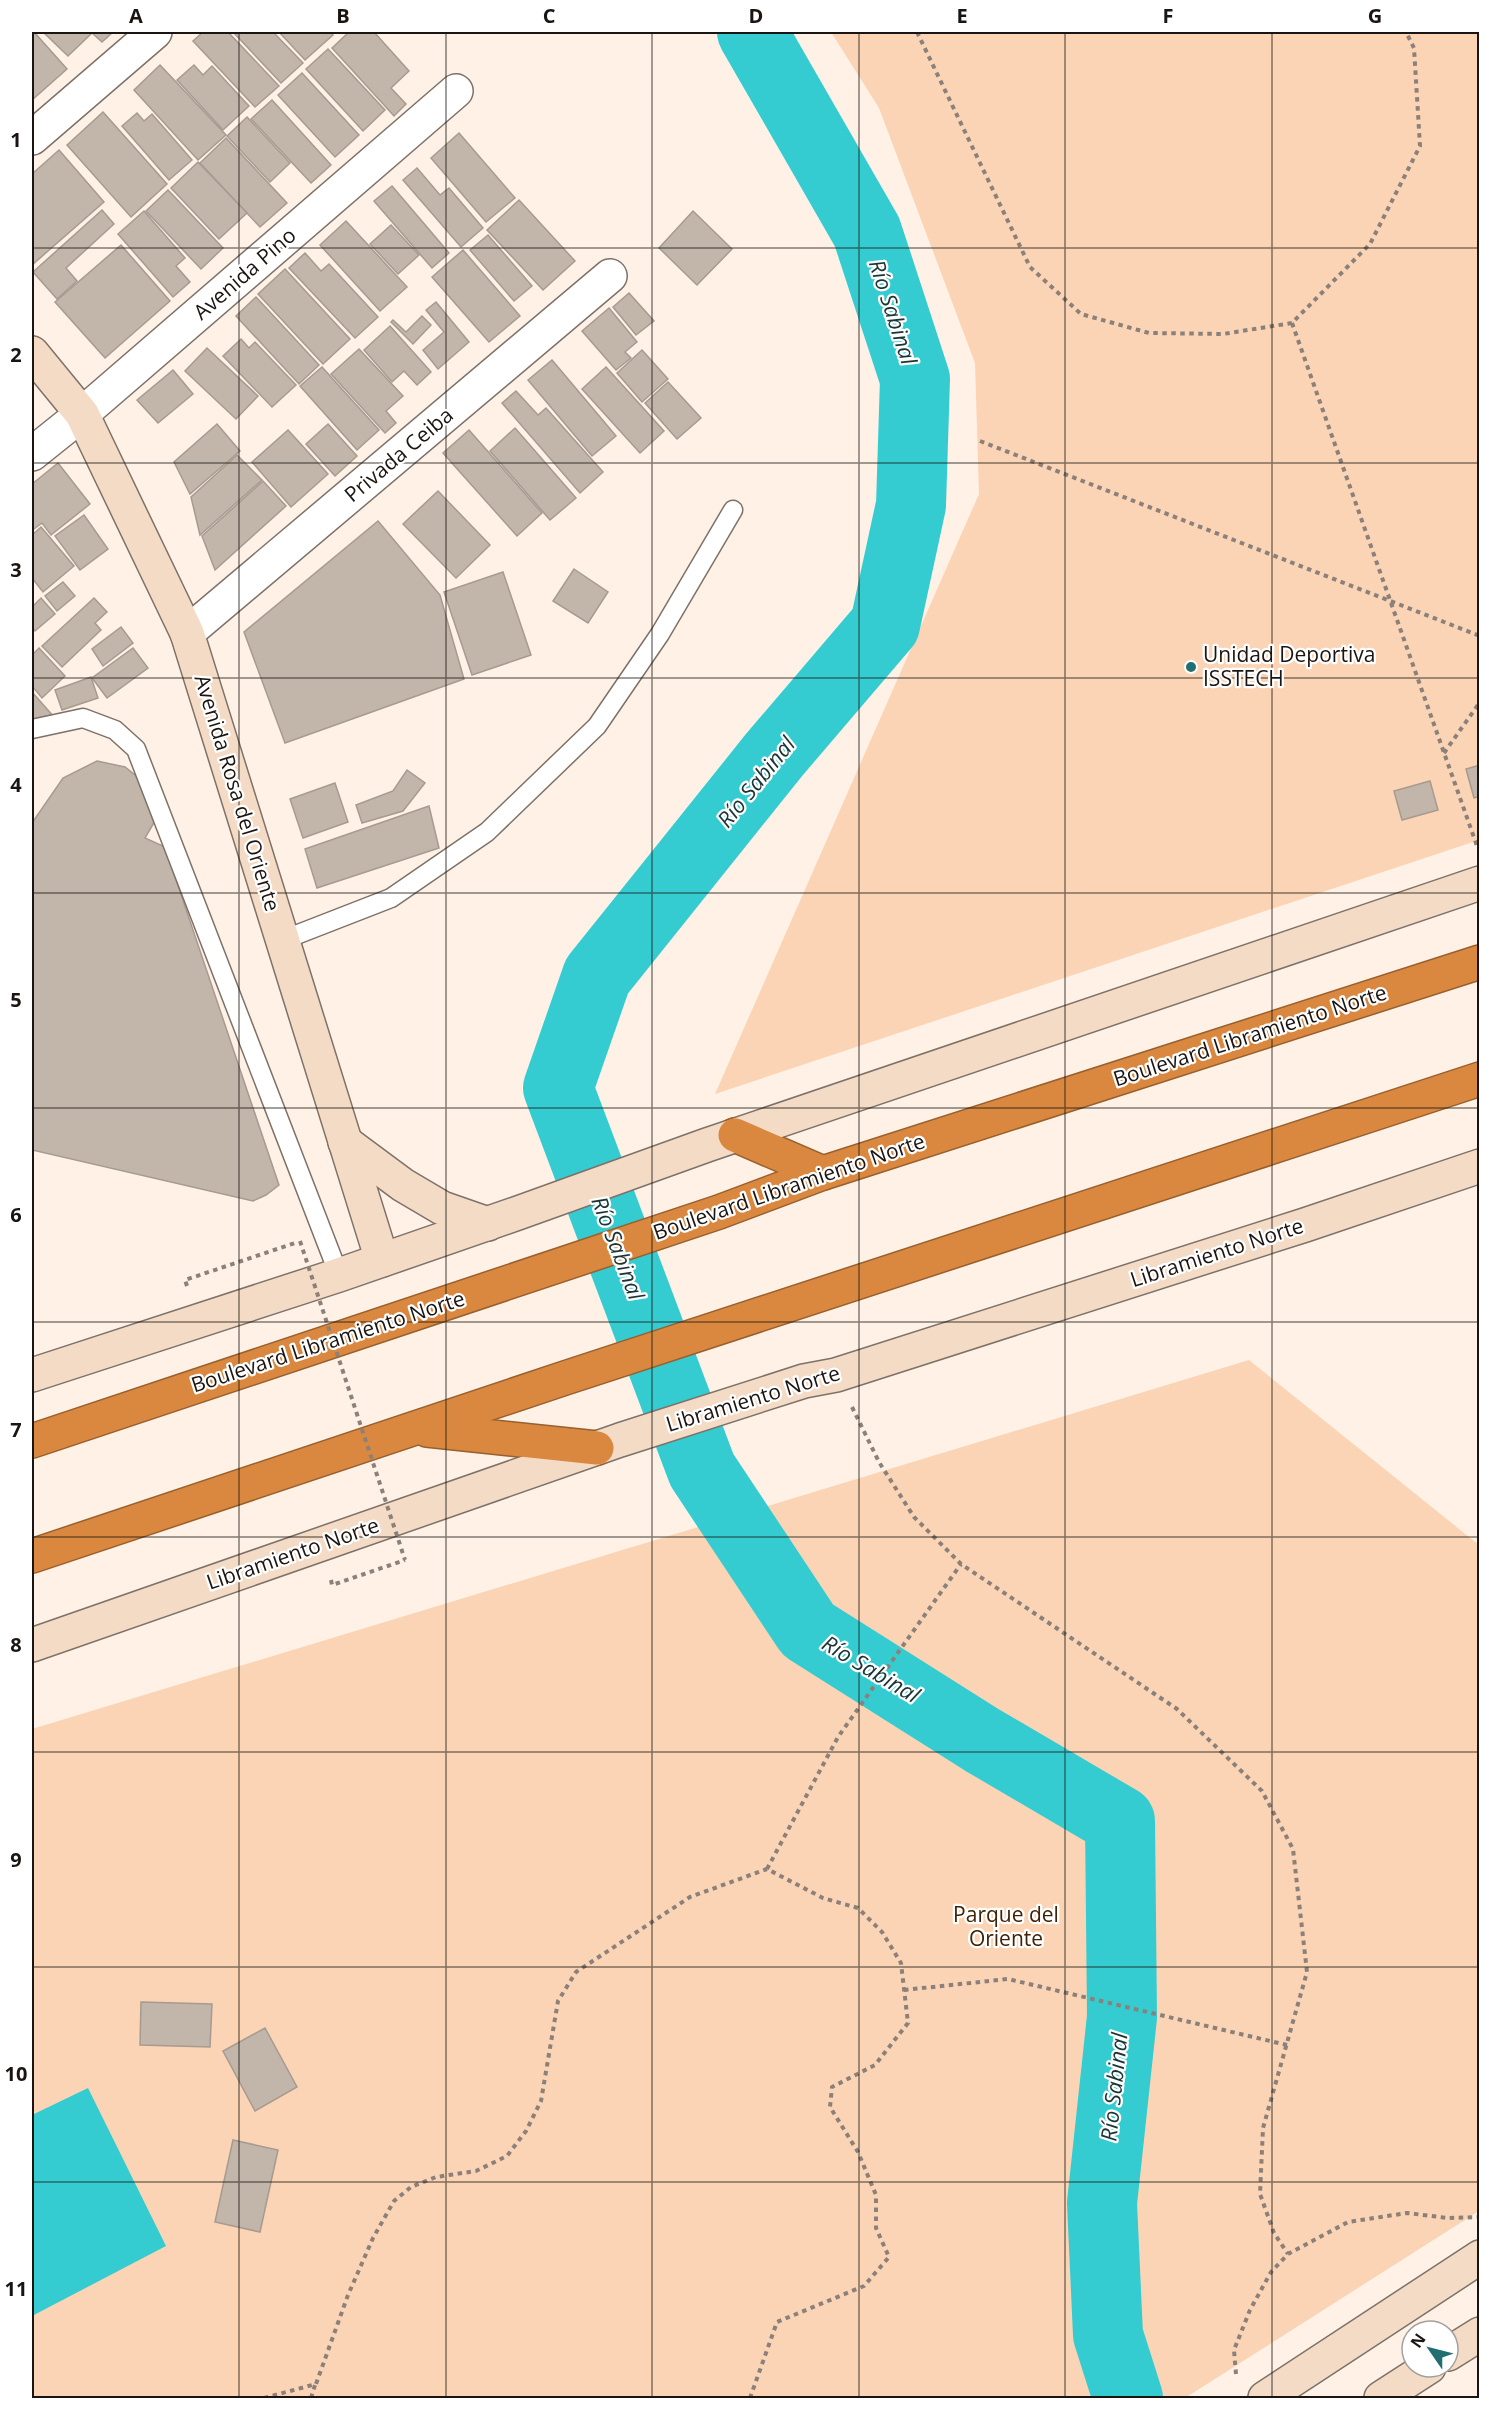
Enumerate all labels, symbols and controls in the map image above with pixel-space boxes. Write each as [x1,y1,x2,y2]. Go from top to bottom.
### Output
text: A [129,2,143,29]
text: B [336,2,350,29]
text: C [543,2,556,29]
text: D [749,2,763,29]
text: E [956,2,968,29]
text: F [1163,2,1173,29]
text: G [1368,2,1382,29]
text: 1 [10,126,22,153]
street label: Avenida Pino [187,221,302,326]
water label: Río Sabinal [863,255,925,368]
text: 2 [10,341,22,368]
street label: Privada Ceiba [338,401,458,508]
text: 3 [10,556,22,583]
place label: Unidad Deportiva ISSTECH [1203,640,1375,692]
marker: Unidad Deportiva ISSTECH [1184,660,1198,674]
street label: Avenida Rosa del Oriente [189,671,287,914]
water label: Río Sabinal [709,729,801,833]
text: 4 [10,771,22,798]
street label: Boulevard Libramiento Norte [1109,978,1390,1093]
text: 5 [10,986,22,1013]
street label: Boulevard Libramiento Norte [649,1126,928,1246]
water label: Río Sabinal [585,1192,653,1304]
text: 6 [10,1201,22,1228]
street label: Libramiento Norte [1126,1211,1307,1293]
street label: Boulevard Libramiento Norte [187,1284,468,1399]
street label: Libramiento Norte [662,1358,843,1438]
text: 7 [10,1416,22,1443]
street label: Libramiento Norte [203,1510,383,1596]
water label: Río Sabinal [817,1627,926,1709]
text: 8 [10,1631,22,1658]
text: 9 [10,1846,22,1873]
park label: Parque del Oriente [953,1900,1059,1952]
water label: Río Sabinal [1092,2031,1134,2143]
text: 10 [5,2060,27,2087]
text: 11 [5,2275,27,2302]
north arrow [1400,2319,1460,2379]
text: N [1405,2329,1430,2352]

